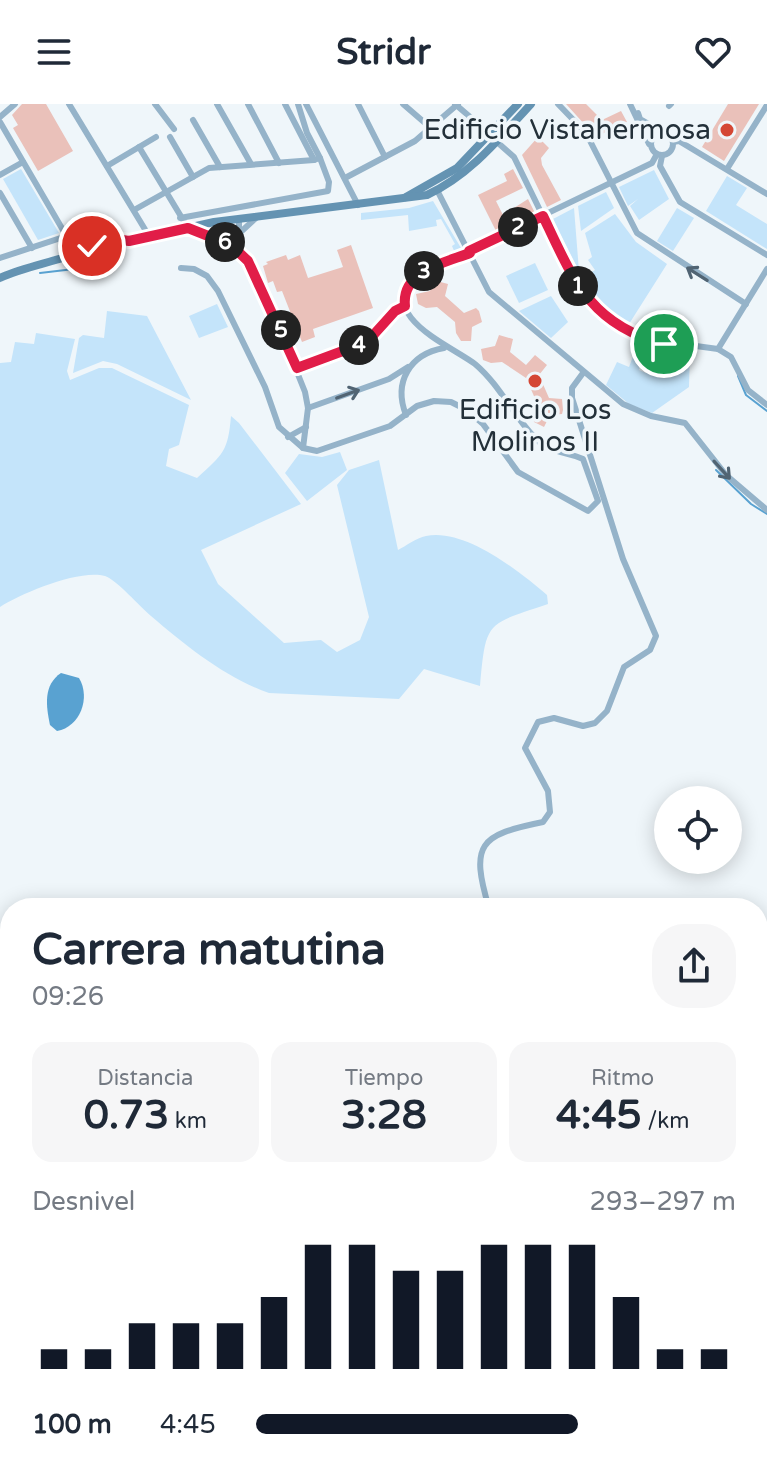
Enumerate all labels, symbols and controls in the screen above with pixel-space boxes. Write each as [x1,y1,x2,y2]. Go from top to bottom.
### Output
icon: menu [32,30,76,74]
icon: heart [691,30,735,74]
text: Stridr [336,31,431,74]
place label: Edificio Vistahermosa [423,113,711,147]
marker: Edificio Vistahermosa [718,121,736,139]
pin: 2 [498,207,538,247]
pin [58,212,126,280]
text: 2 [511,214,525,240]
pin: 6 [205,222,245,262]
icon: check [70,224,114,268]
text: 6 [218,229,232,255]
pin: 3 [404,251,444,291]
text: 3 [417,258,431,284]
pin: 1 [558,266,598,306]
one-way arrow [687,266,709,283]
text: 1 [571,273,585,299]
pin: 5 [261,310,301,350]
pin [630,310,698,378]
text: 5 [274,317,288,343]
icon: arrive [642,322,686,366]
pin: 4 [339,325,379,365]
text: 4 [352,332,366,358]
marker: Edificio Los Molinos II [526,372,544,390]
one-way arrow [336,385,361,400]
place label: Edificio Los Molinos II [459,393,611,459]
one-way arrow [713,460,731,480]
map controls [654,786,742,874]
button: locate [654,786,742,874]
text: Carrera matutina [32,924,386,977]
button: share [652,924,736,1008]
text: 09:26 [32,981,104,1012]
text: Distancia [97,1065,193,1091]
text: Tiempo [345,1065,423,1091]
text: Ritmo [591,1065,654,1091]
text: 0.73 [84,1091,169,1139]
text: 3:28 [341,1091,427,1139]
text: 4:45 [556,1091,642,1139]
text: km [169,1108,207,1134]
text: /km [642,1108,689,1134]
text: Desnivel [32,1186,135,1217]
text: 293–297 m [590,1186,736,1217]
text: 100 m [32,1409,112,1440]
text: 4:45 [160,1409,216,1440]

